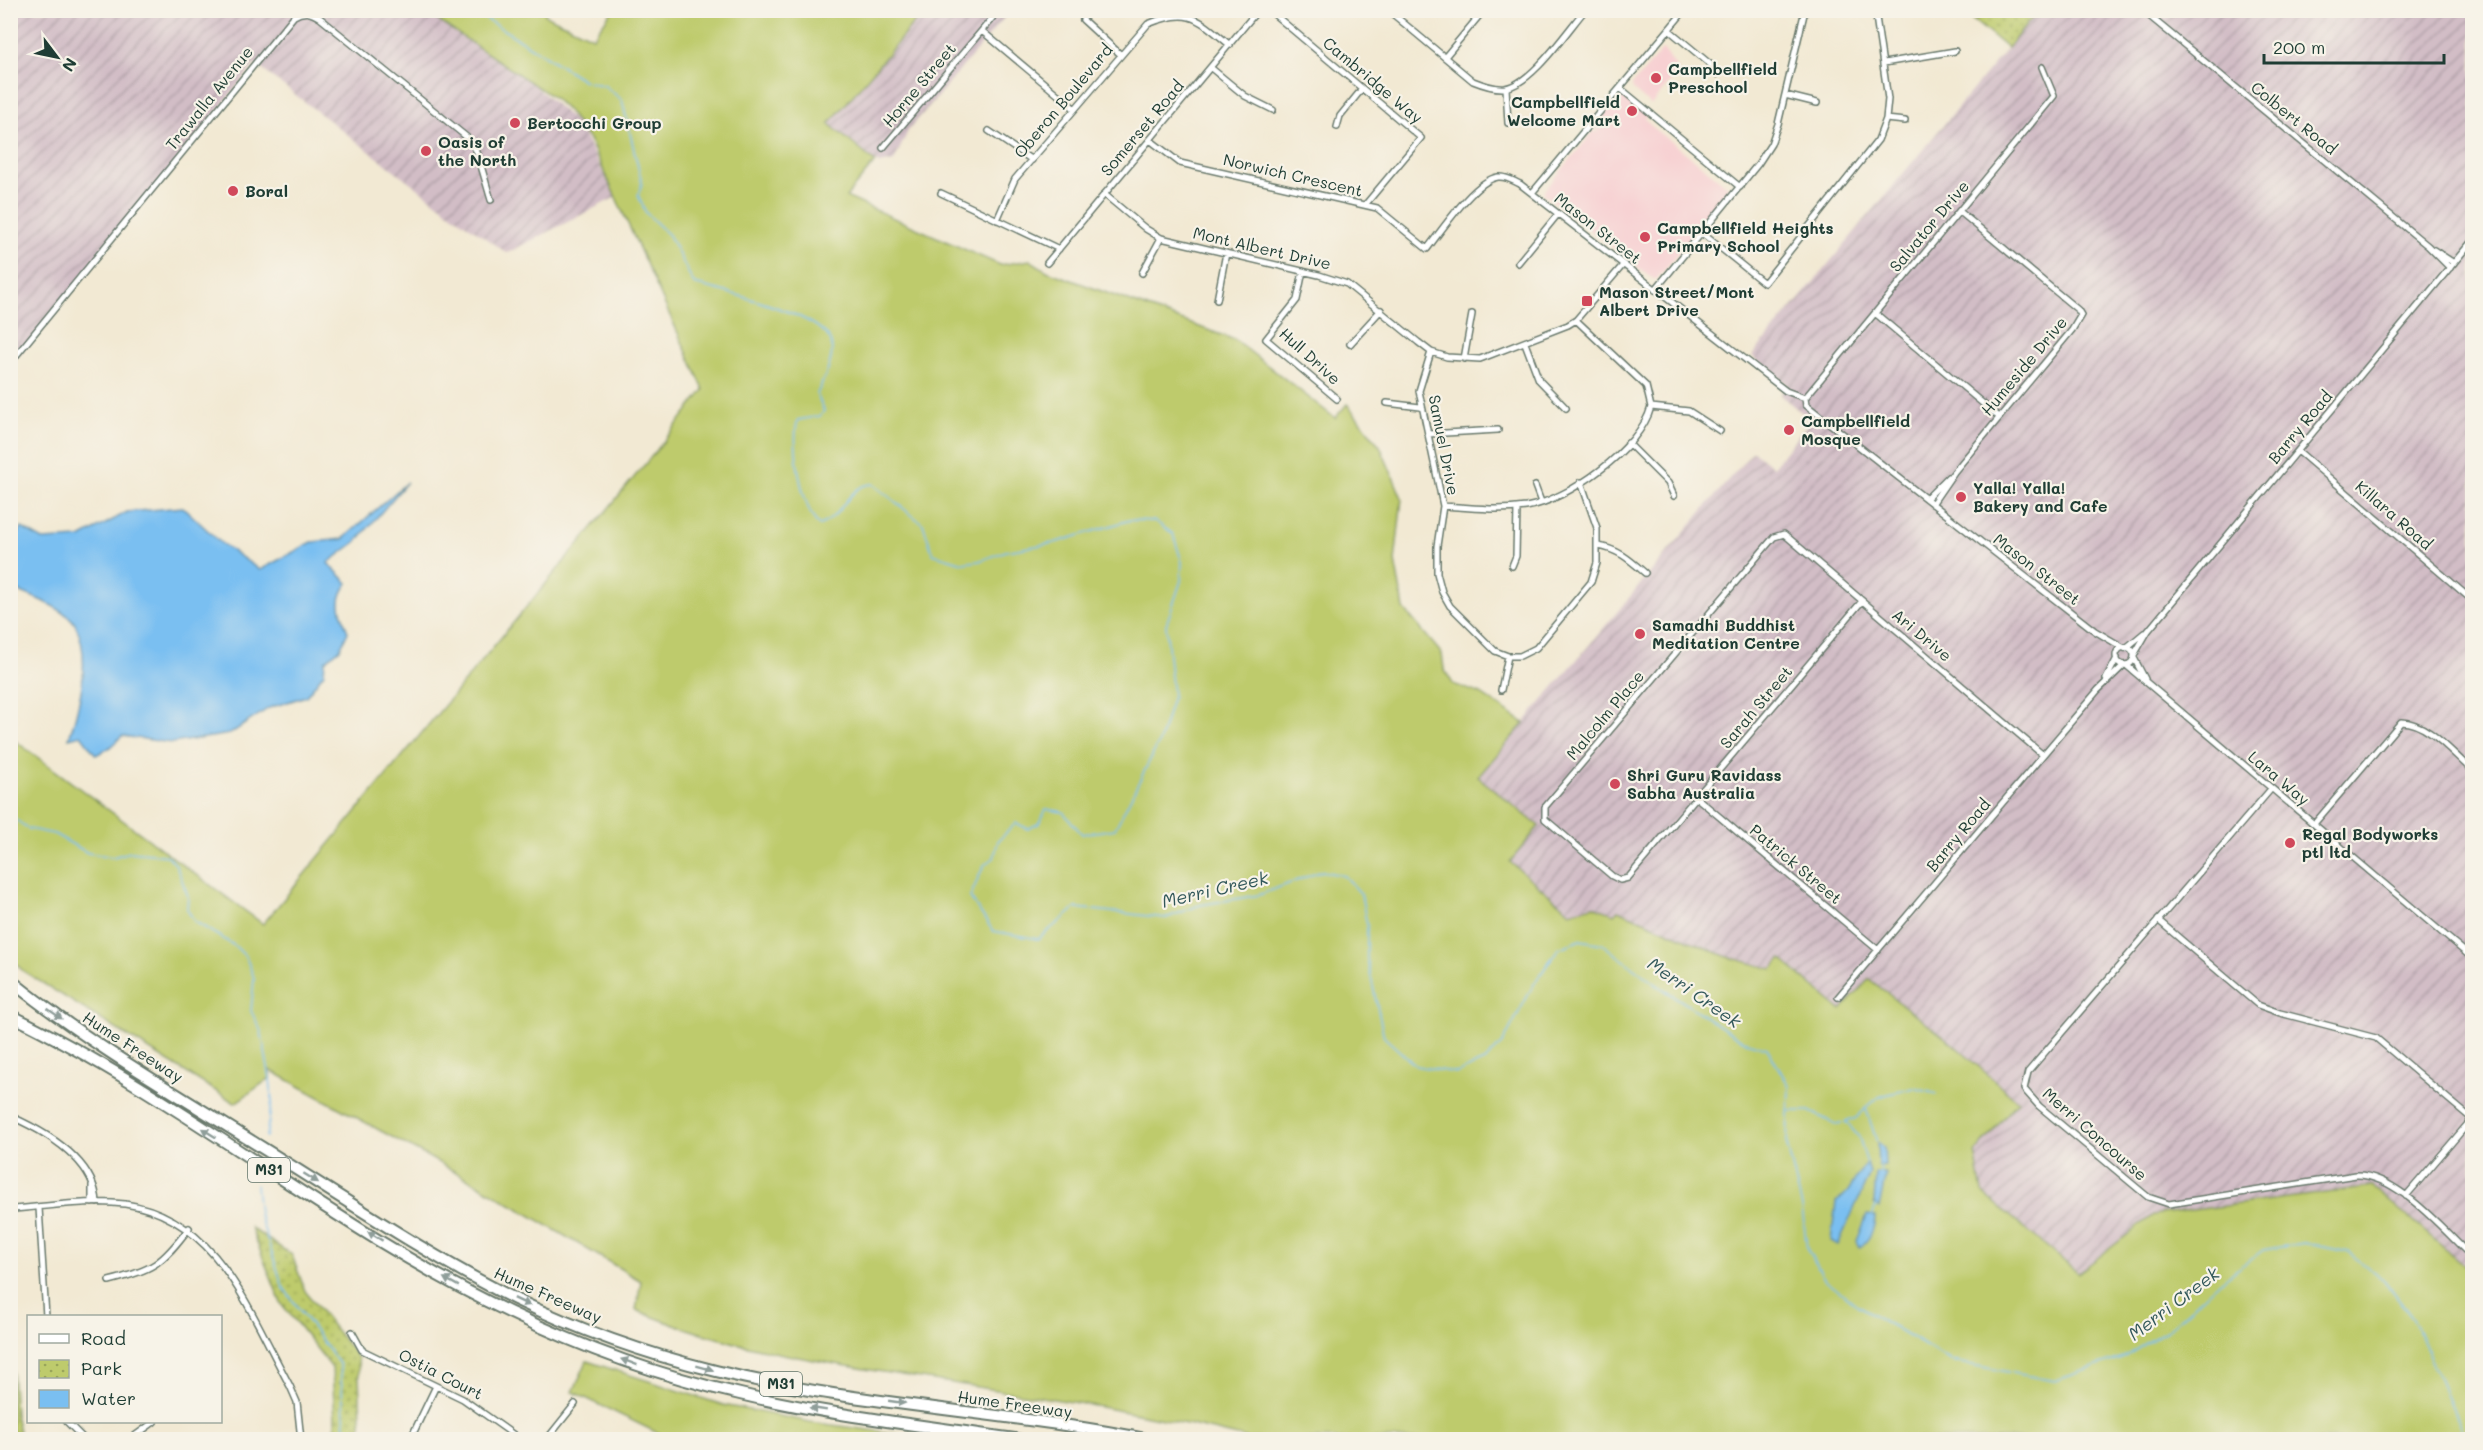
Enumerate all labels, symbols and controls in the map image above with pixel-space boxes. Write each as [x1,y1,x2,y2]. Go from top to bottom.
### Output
north arrow [27,27,87,87]
scale bar [2264,27,2444,65]
street label: Cambridge Way [1319,32,1428,128]
text: 200 m [2273,35,2325,59]
street label: Horne Street [877,38,960,131]
street label: Oberon Boulevard [1009,39,1117,162]
street label: Trawalla Avenue [160,41,257,154]
text: N [58,54,82,76]
place label: Campbellfield Preschool [1668,58,1777,97]
marker: Campbellfield Preschool [1649,71,1663,85]
street label: Somerset Road [1095,75,1188,180]
street label: Colbert Road [2247,76,2342,159]
place label: Campbellfield Welcome Mart [1507,91,1620,130]
marker: Campbellfield Welcome Mart [1625,104,1639,118]
place label: Bertocchi Group [527,112,662,133]
marker: Bertocchi Group [508,116,522,130]
place label: Oasis of the North [438,131,516,170]
marker: Oasis of the North [419,144,433,158]
street label: Norwich Crescent [1221,148,1365,201]
street label: Salvator Drive [1884,175,1973,276]
place label: Boral [245,180,288,201]
marker: Boral [226,184,240,198]
street label: Mason Street [1551,187,1646,268]
place label: Campbellfield Heights Primary School [1657,217,1834,256]
street label: Mont Albert Drive [1191,221,1333,274]
marker: Campbellfield Heights Primary School [1638,230,1652,244]
place label: Mason Street/Mont Albert Drive [1599,281,1754,320]
marker: Mason Street/Mont Albert Drive [1580,294,1594,308]
street label: Humeside Drive [1976,312,2071,420]
street label: Hull Drive [1275,323,1345,389]
street label: Barry Road [2263,386,2336,468]
street label: Samuel Drive [1424,393,1465,497]
place label: Campbellfield Mosque [1801,410,1910,449]
marker: Campbellfield Mosque [1782,423,1796,437]
street label: Killara Road [2351,475,2437,554]
place label: Yalla! Yalla! Bakery and Cafe [1973,477,2108,516]
marker: Yalla! Yalla! Bakery and Cafe [1954,490,1968,504]
street label: Mason Street [1990,528,2085,609]
street label: Ari Drive [1888,604,1956,666]
place label: Samadhi Buddhist Meditation Centre [1652,614,1800,653]
marker: Samadhi Buddhist Meditation Centre [1633,627,1647,641]
street label: Sarah Street [1715,661,1796,753]
street label: Malcolm Place [1561,666,1648,764]
street label: Lara Way [2244,746,2314,809]
place label: Shri Guru Ravidass Sabha Australia [1627,764,1782,803]
marker: Shri Guru Ravidass Sabha Australia [1608,777,1622,791]
street label: Barry Road [1921,794,1994,876]
street label: Patrick Street [1746,819,1847,908]
place label: Regal Bodyworks ptl ltd [2302,823,2438,862]
marker: Regal Bodyworks ptl ltd [2283,836,2297,850]
water label: Merri Creek [1159,865,1271,913]
water label: Merri Creek [1643,951,1746,1033]
street label: Hume Freeway [79,1006,187,1087]
one-way arrow [47,1008,63,1020]
street label: Merri Concourse [2039,1082,2152,1185]
one-way arrow [201,1127,217,1138]
road number: M31 [248,1158,290,1182]
one-way arrow [303,1173,319,1184]
one-way arrow [367,1231,383,1242]
street label: Hume Freeway [491,1261,605,1328]
water label: Merri Creek [2123,1261,2224,1345]
one-way arrow [442,1277,459,1287]
one-way arrow [513,1297,531,1307]
legend [27,1315,222,1423]
text: Road [81,1326,126,1350]
street label: Ostia Court [395,1343,487,1404]
text: Park [81,1356,122,1380]
one-way arrow [619,1357,637,1367]
one-way arrow [696,1364,714,1373]
road number: M31 [760,1372,802,1396]
street label: Hume Freeway [956,1385,1074,1422]
text: Water [81,1386,136,1410]
one-way arrow [888,1397,907,1406]
one-way arrow [808,1404,827,1413]

